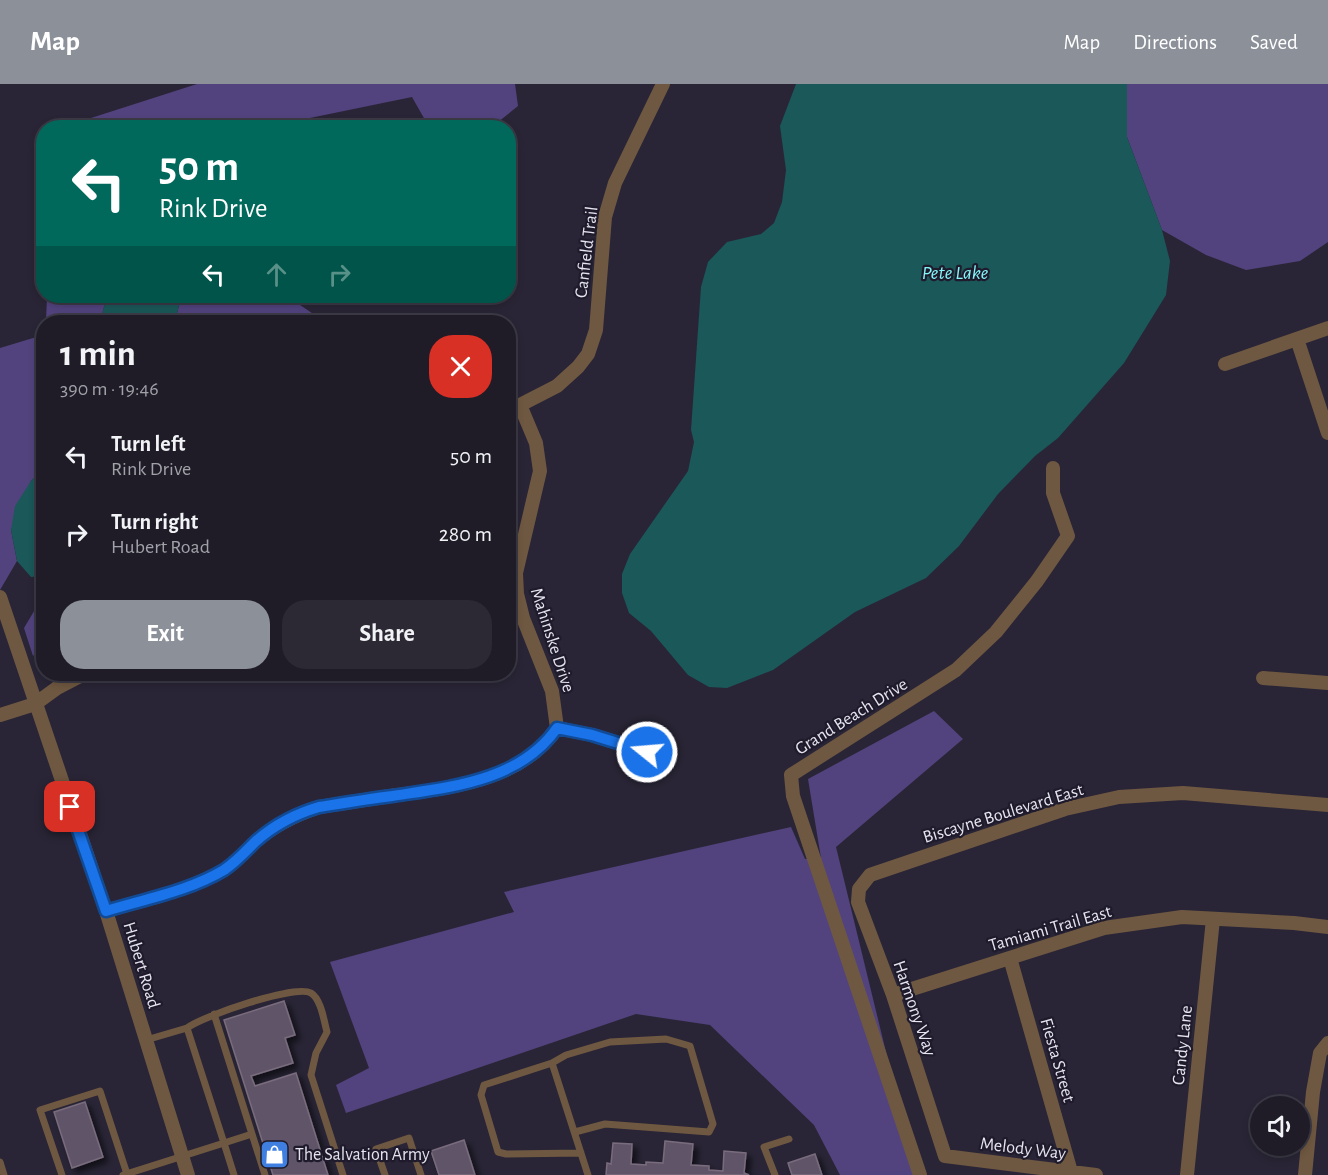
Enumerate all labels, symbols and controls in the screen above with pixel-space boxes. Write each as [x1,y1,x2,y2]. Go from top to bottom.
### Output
text: Map [30,28,80,56]
text: Map [1064,32,1100,53]
text: Directions [1133,32,1217,53]
text: Saved [1250,32,1298,53]
icon: left [60,144,138,222]
text: 50 m [159,146,239,188]
text: Rink Drive [159,195,267,222]
street label: Canfield Trail [572,205,602,299]
icon: left [197,258,230,291]
icon: ahead [260,258,293,291]
icon: right [323,258,356,291]
water label: Pete Lake [922,263,989,283]
button: close [429,335,492,398]
text: 1 min [60,336,136,372]
text: 390 m · 19:46 [60,379,159,399]
text: Turn left [111,433,185,455]
icon: left [60,440,93,473]
text: 50 m [450,445,492,467]
text: Rink Drive [111,459,191,479]
text: Turn right [111,511,198,533]
icon: right [60,518,93,551]
text: 280 m [439,523,492,545]
text: Hubert Road [111,537,210,557]
street label: Mahinske Drive [527,586,577,695]
button: Exit [60,600,270,669]
button: Share [282,600,492,669]
street label: Grand Beach Drive [792,675,911,759]
position arrow [615,720,679,784]
pin [44,781,95,832]
street label: Biscayne Boulevard East [921,781,1086,847]
icon: arrive [53,790,86,823]
street label: Tamiami Trail East [987,903,1114,955]
street label: Hubert Road [119,920,163,1011]
street label: Harmony Way [889,958,939,1059]
street label: Candy Lane [1170,1004,1196,1086]
street label: Fiesta Street [1036,1016,1078,1105]
map controls [1250,1096,1310,1156]
button: sound [1250,1096,1310,1156]
street label: Melody Way [979,1135,1067,1163]
shop icon: The Salvation Army [258,1138,290,1170]
place label: The Salvation Army [295,1146,430,1164]

